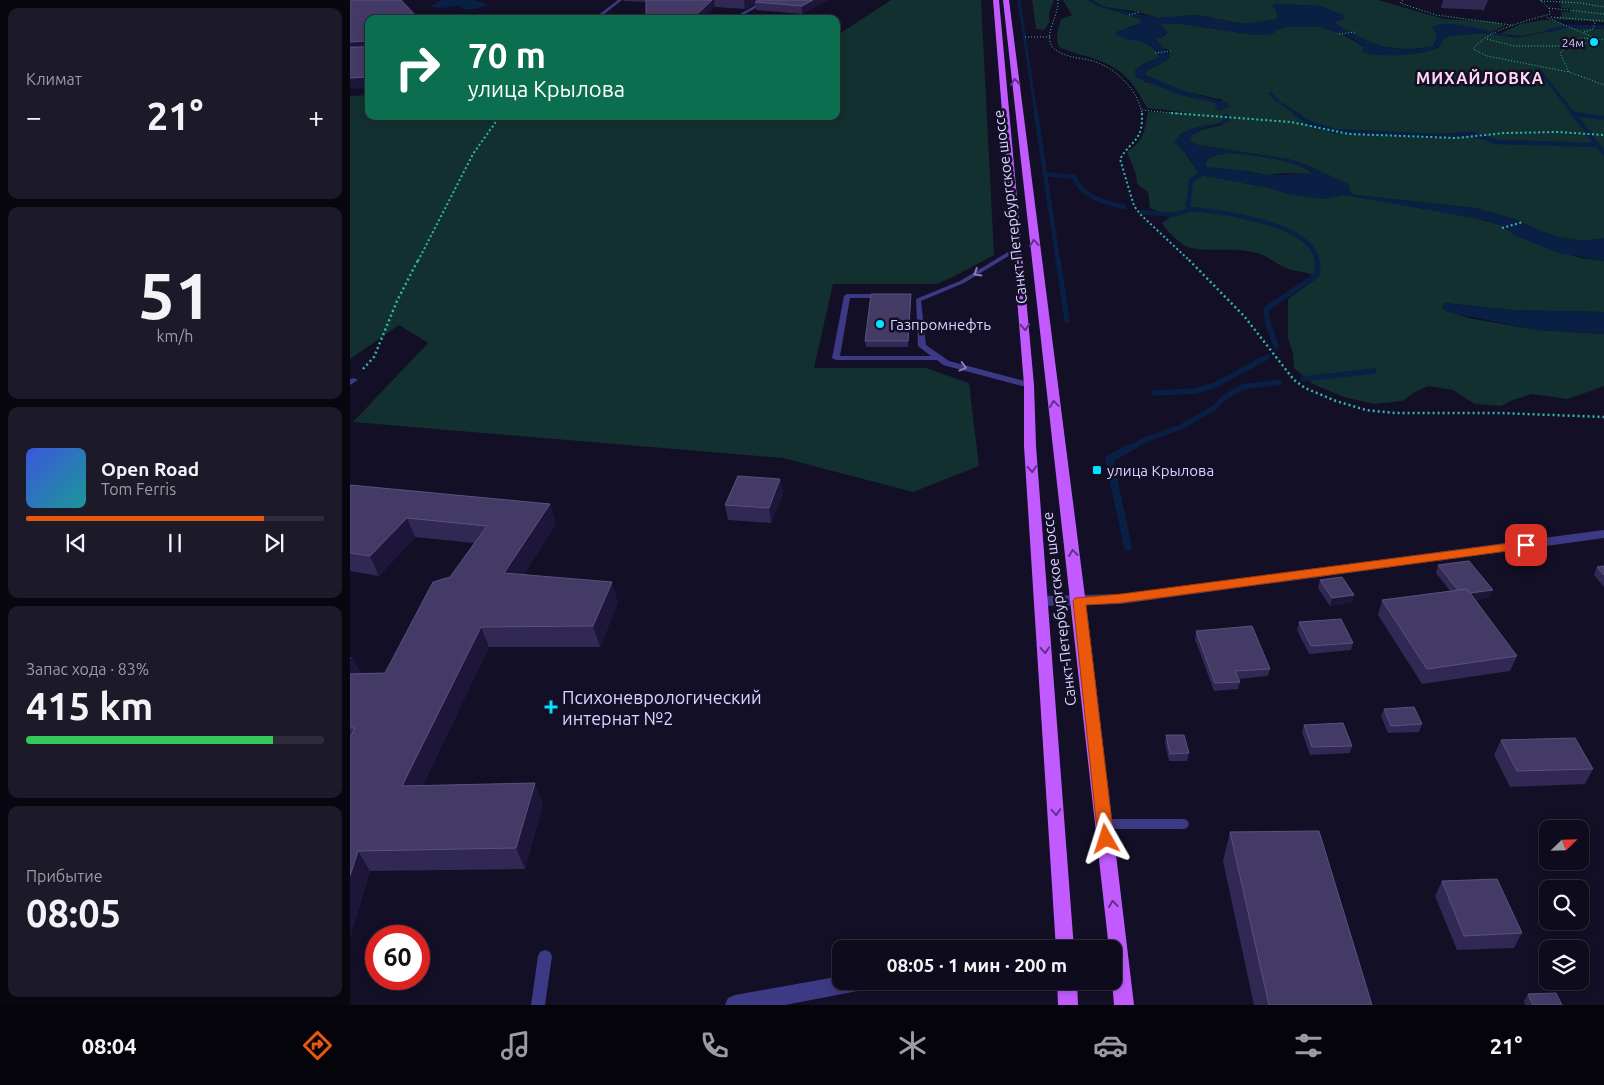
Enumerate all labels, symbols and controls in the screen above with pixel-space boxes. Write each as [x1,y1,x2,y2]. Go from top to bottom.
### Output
icon: right [385,35,450,100]
text: 70 m [468,35,546,75]
place label: 24м [1562,36,1584,49]
marker: 24м [1588,36,1600,48]
district label: МИХАЙЛОВКА [1416,68,1544,87]
text: Климат [26,70,82,88]
text: улица Крылова [468,76,625,101]
one-way arrow [1010,77,1021,85]
text: 21° [147,95,203,137]
text: − [26,101,42,132]
text: + [308,101,324,132]
street label: Санкт-Петербургское шоссе [990,109,1030,305]
one-way arrow [1029,239,1040,247]
text: 51 [138,258,212,331]
one-way arrow [973,267,982,277]
place label: Газпромнефть [890,316,991,333]
marker: Газпромнефть [874,318,886,330]
one-way arrow [1019,324,1030,332]
text: km/h [157,327,193,345]
one-way arrow [959,362,967,372]
one-way arrow [1049,400,1059,409]
text: Open Road [101,458,199,480]
place label: улица Крылова [1107,462,1214,479]
marker: улица Крылова [1091,464,1103,476]
one-way arrow [1026,465,1037,473]
text: Tom Ferris [101,480,176,498]
street label: Санкт-Петербургское шоссе [1039,511,1079,707]
pin [1505,524,1547,566]
icon: previous [62,529,90,557]
icon: pause [161,529,189,557]
icon: next [260,529,288,557]
icon: arrive [1512,531,1540,559]
one-way arrow [1068,548,1079,556]
one-way arrow [1039,646,1050,654]
text: Запас хода · 83% [26,660,149,678]
text: 415 km [26,685,153,727]
place label: Психоневрологический интернат №2 [562,687,762,728]
marker: Психоневрологический интернат №2 [544,700,558,714]
one-way arrow [1050,808,1061,816]
position arrow [1079,812,1131,864]
north arrow [1539,820,1589,870]
map controls [1539,820,1589,990]
text: Прибытие [26,867,103,885]
button: search [1539,880,1589,930]
text: 08:05 [26,892,121,934]
one-way arrow [1108,899,1119,907]
speed limit sign: 60 [365,925,430,990]
button: layers [1539,940,1589,990]
text: 08:05 · 1 мин · 200 m [887,954,1067,976]
icon: directions [300,1028,335,1063]
icon: music [498,1028,533,1063]
icon: phone [697,1028,732,1063]
icon: climate [895,1028,930,1063]
icon: car [1093,1028,1128,1063]
icon: filters [1291,1028,1326,1063]
text: 08:04 [82,1033,137,1058]
text: 21° [1490,1033,1522,1058]

